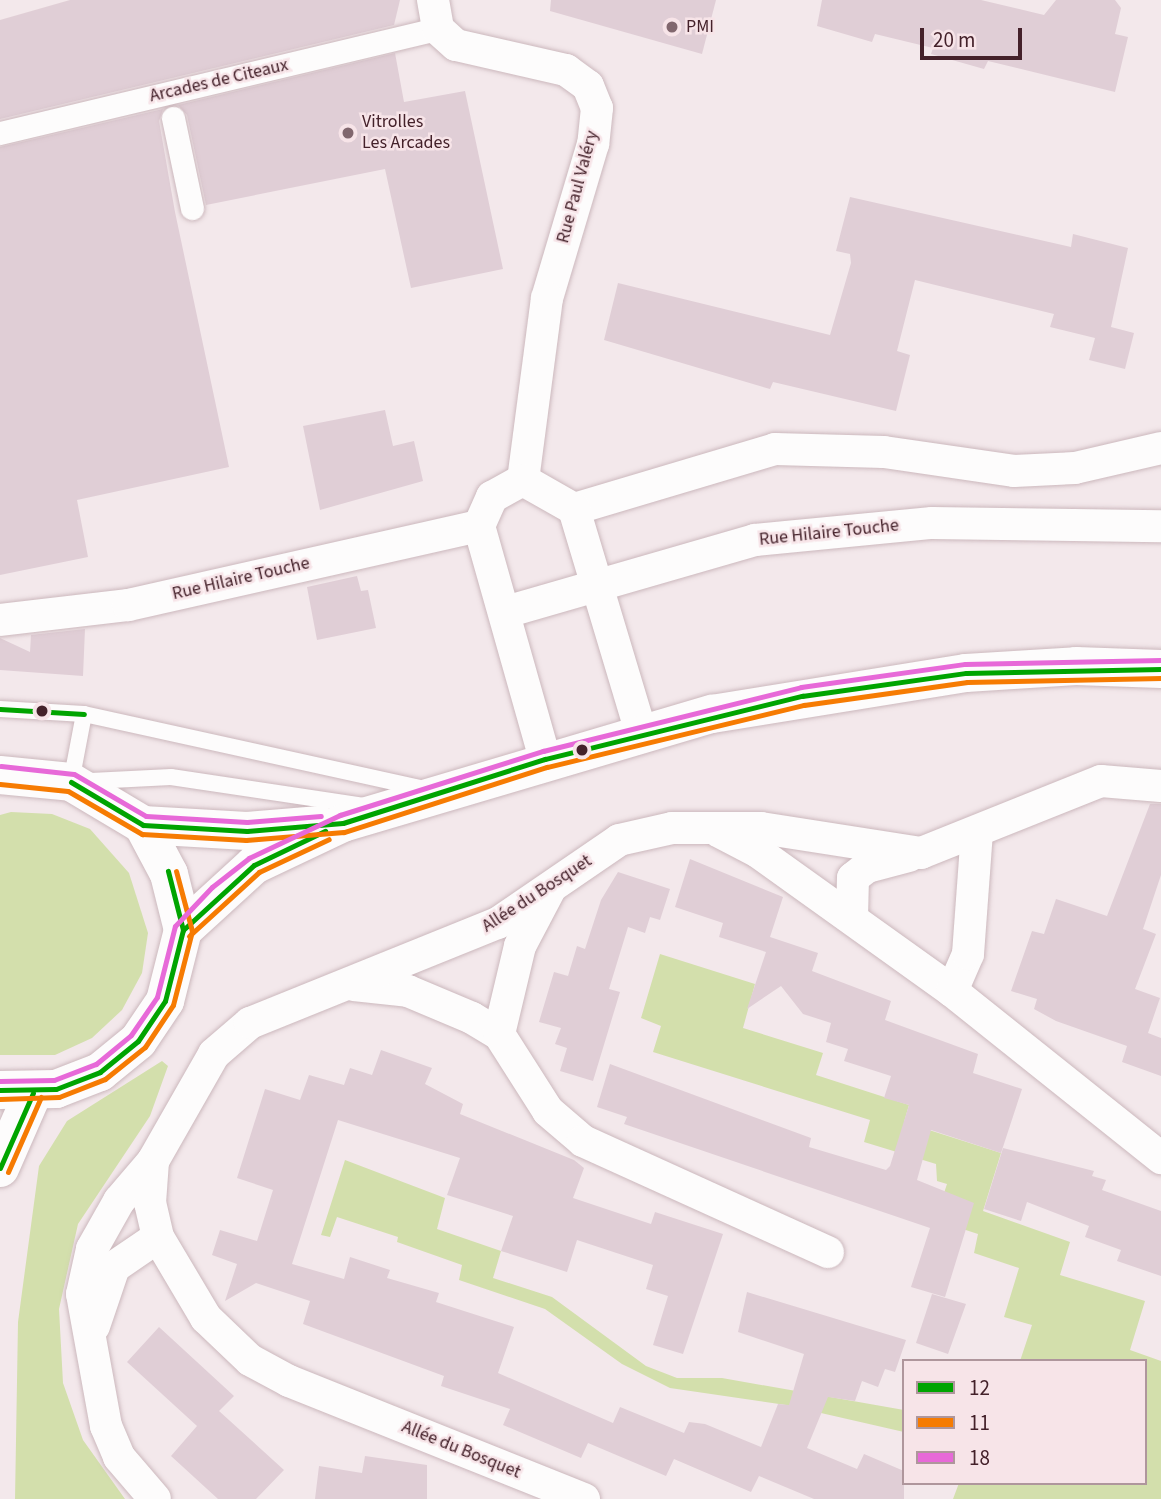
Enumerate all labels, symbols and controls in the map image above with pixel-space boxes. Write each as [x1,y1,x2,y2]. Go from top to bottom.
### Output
scale bar [923,14,1024,58]
place label: PMI [686,16,714,38]
marker: PMI [664,19,680,35]
text: 20 m [933,25,975,55]
street label: Arcades de Citeaux [148,55,290,107]
place label: Vitrolles Les Arcades [362,112,450,154]
marker: Vitrolles Les Arcades [340,125,356,141]
street label: Rue Paul Valéry [553,128,603,246]
street label: Rue Hilaire Touche [758,515,900,551]
street label: Rue Hilaire Touche [170,553,312,605]
unlabelled marker [35,704,49,718]
unlabelled marker [575,743,589,757]
street label: Allée du Bosquet [478,851,596,937]
legend [902,1359,1147,1485]
text: 12 [969,1373,990,1403]
text: 11 [969,1408,990,1438]
street label: Allée du Bosquet [398,1416,524,1484]
text: 18 [969,1443,990,1473]

